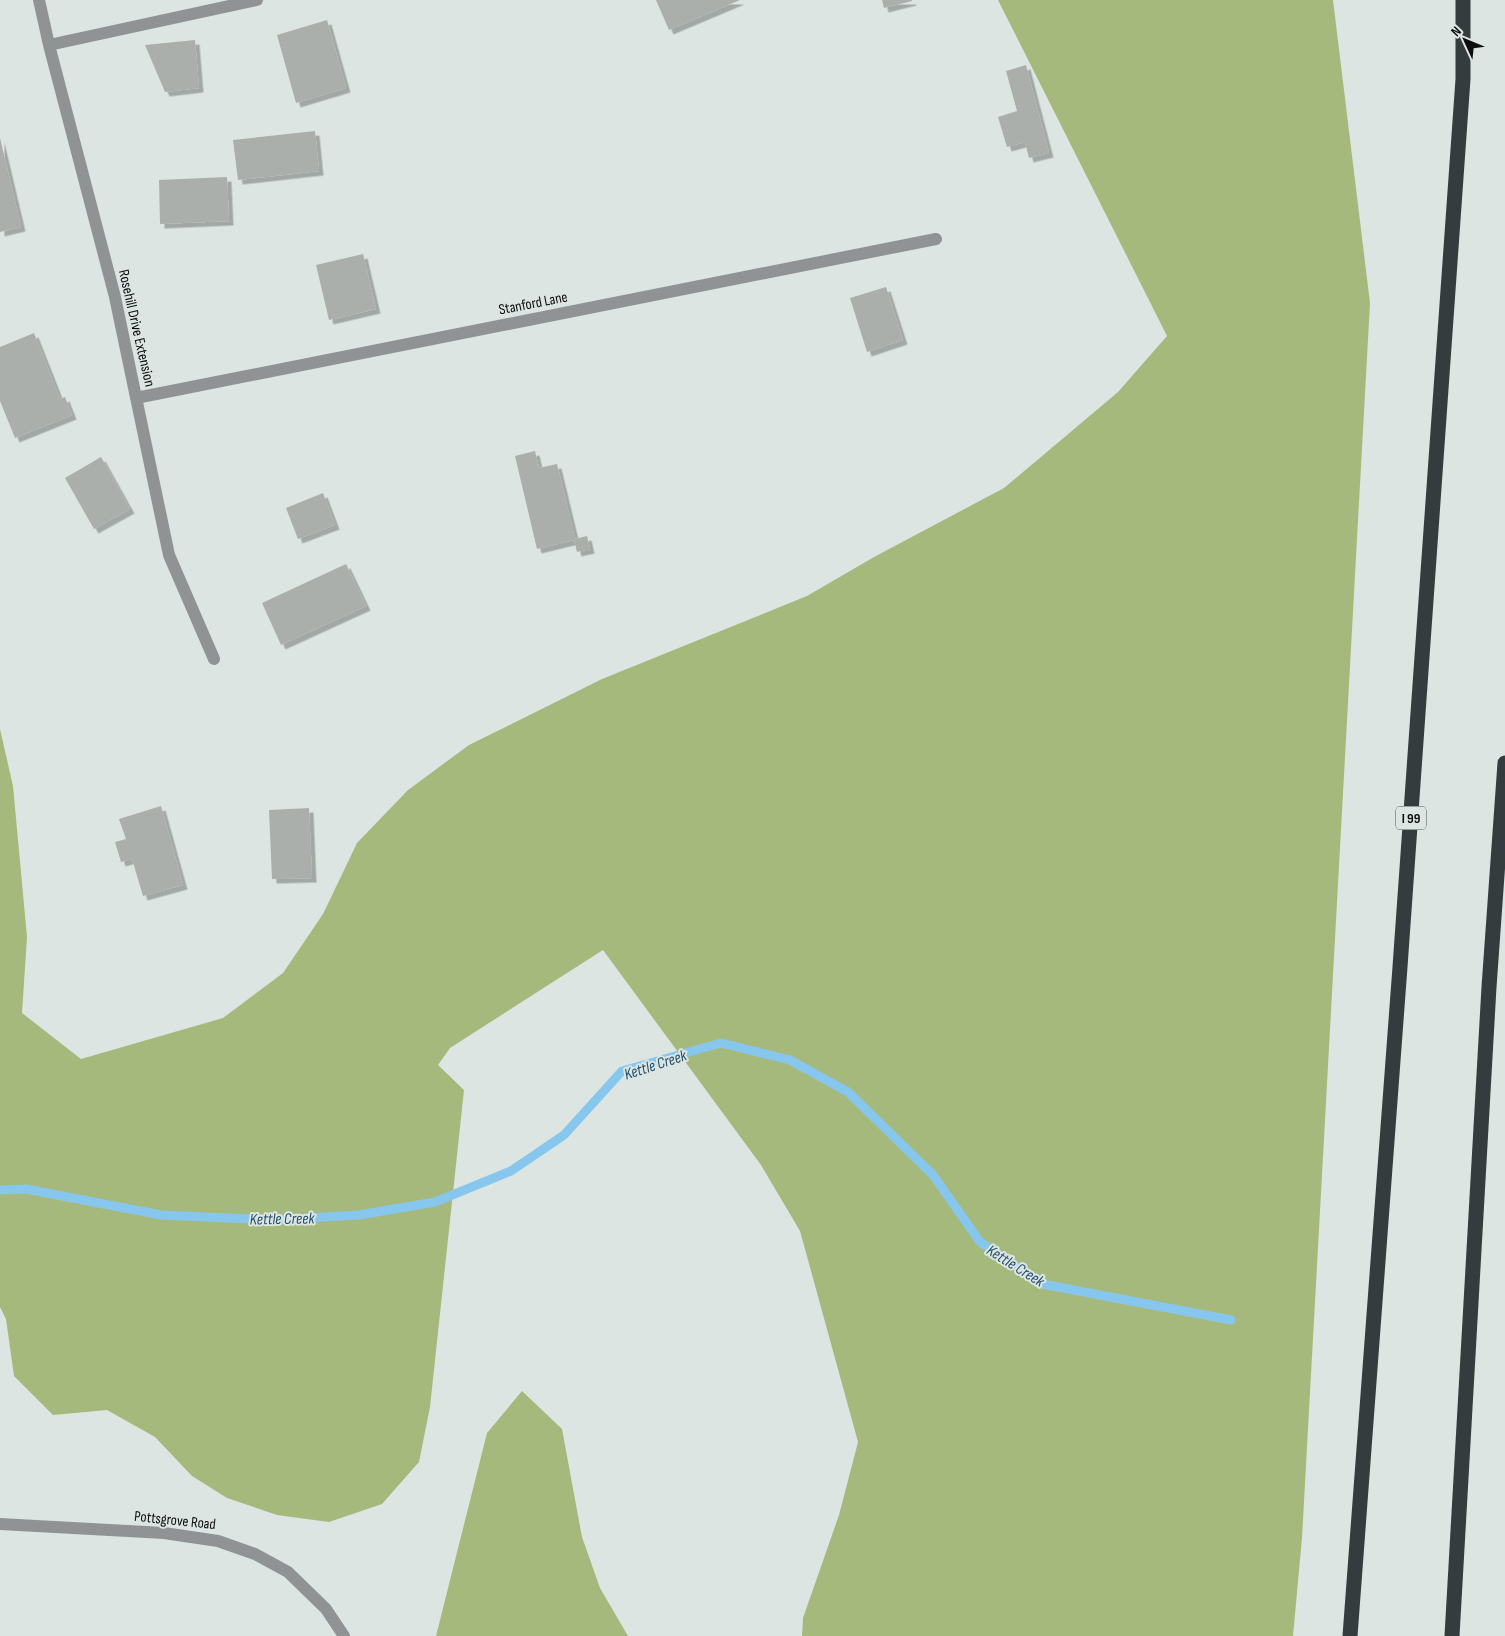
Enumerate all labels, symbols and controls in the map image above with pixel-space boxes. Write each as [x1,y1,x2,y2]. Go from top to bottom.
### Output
north arrow [1440,15,1490,65]
text: N [1447,23,1465,40]
street label: Rosehill Drive Extension [114,268,159,389]
street label: Stanford Lane [497,288,569,319]
road number: I 99 [1396,806,1426,830]
water label: Kettle Creek [622,1046,690,1084]
water label: Kettle Creek [250,1209,315,1230]
water label: Kettle Creek [983,1241,1048,1292]
street label: Pottsgrove Road [133,1507,217,1534]

